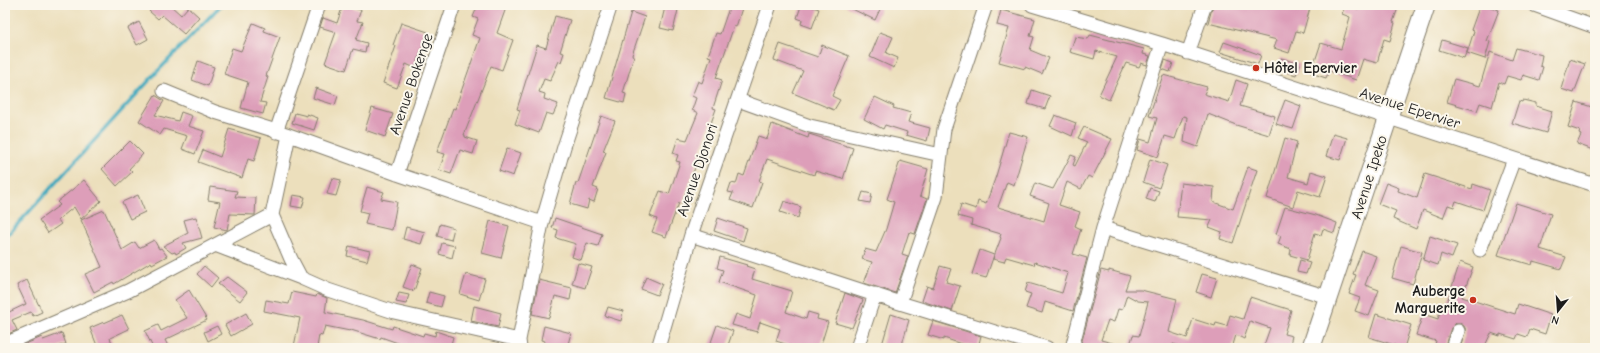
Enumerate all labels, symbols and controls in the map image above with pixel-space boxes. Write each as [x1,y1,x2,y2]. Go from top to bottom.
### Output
street label: Avenue Bokenge [385,30,437,137]
place label: Hôtel Epervier [1264,59,1357,77]
marker: Hôtel Epervier [1251,63,1261,73]
street label: Avenue Epervier [1358,83,1462,133]
street label: Avenue Djonori [673,121,721,219]
street label: Avenue Ipeko [1347,133,1391,221]
place label: Auberge Marguerite [1395,282,1465,317]
north arrow [1538,291,1578,331]
marker: Auberge Marguerite [1468,295,1478,305]
text: N [1550,313,1561,327]

